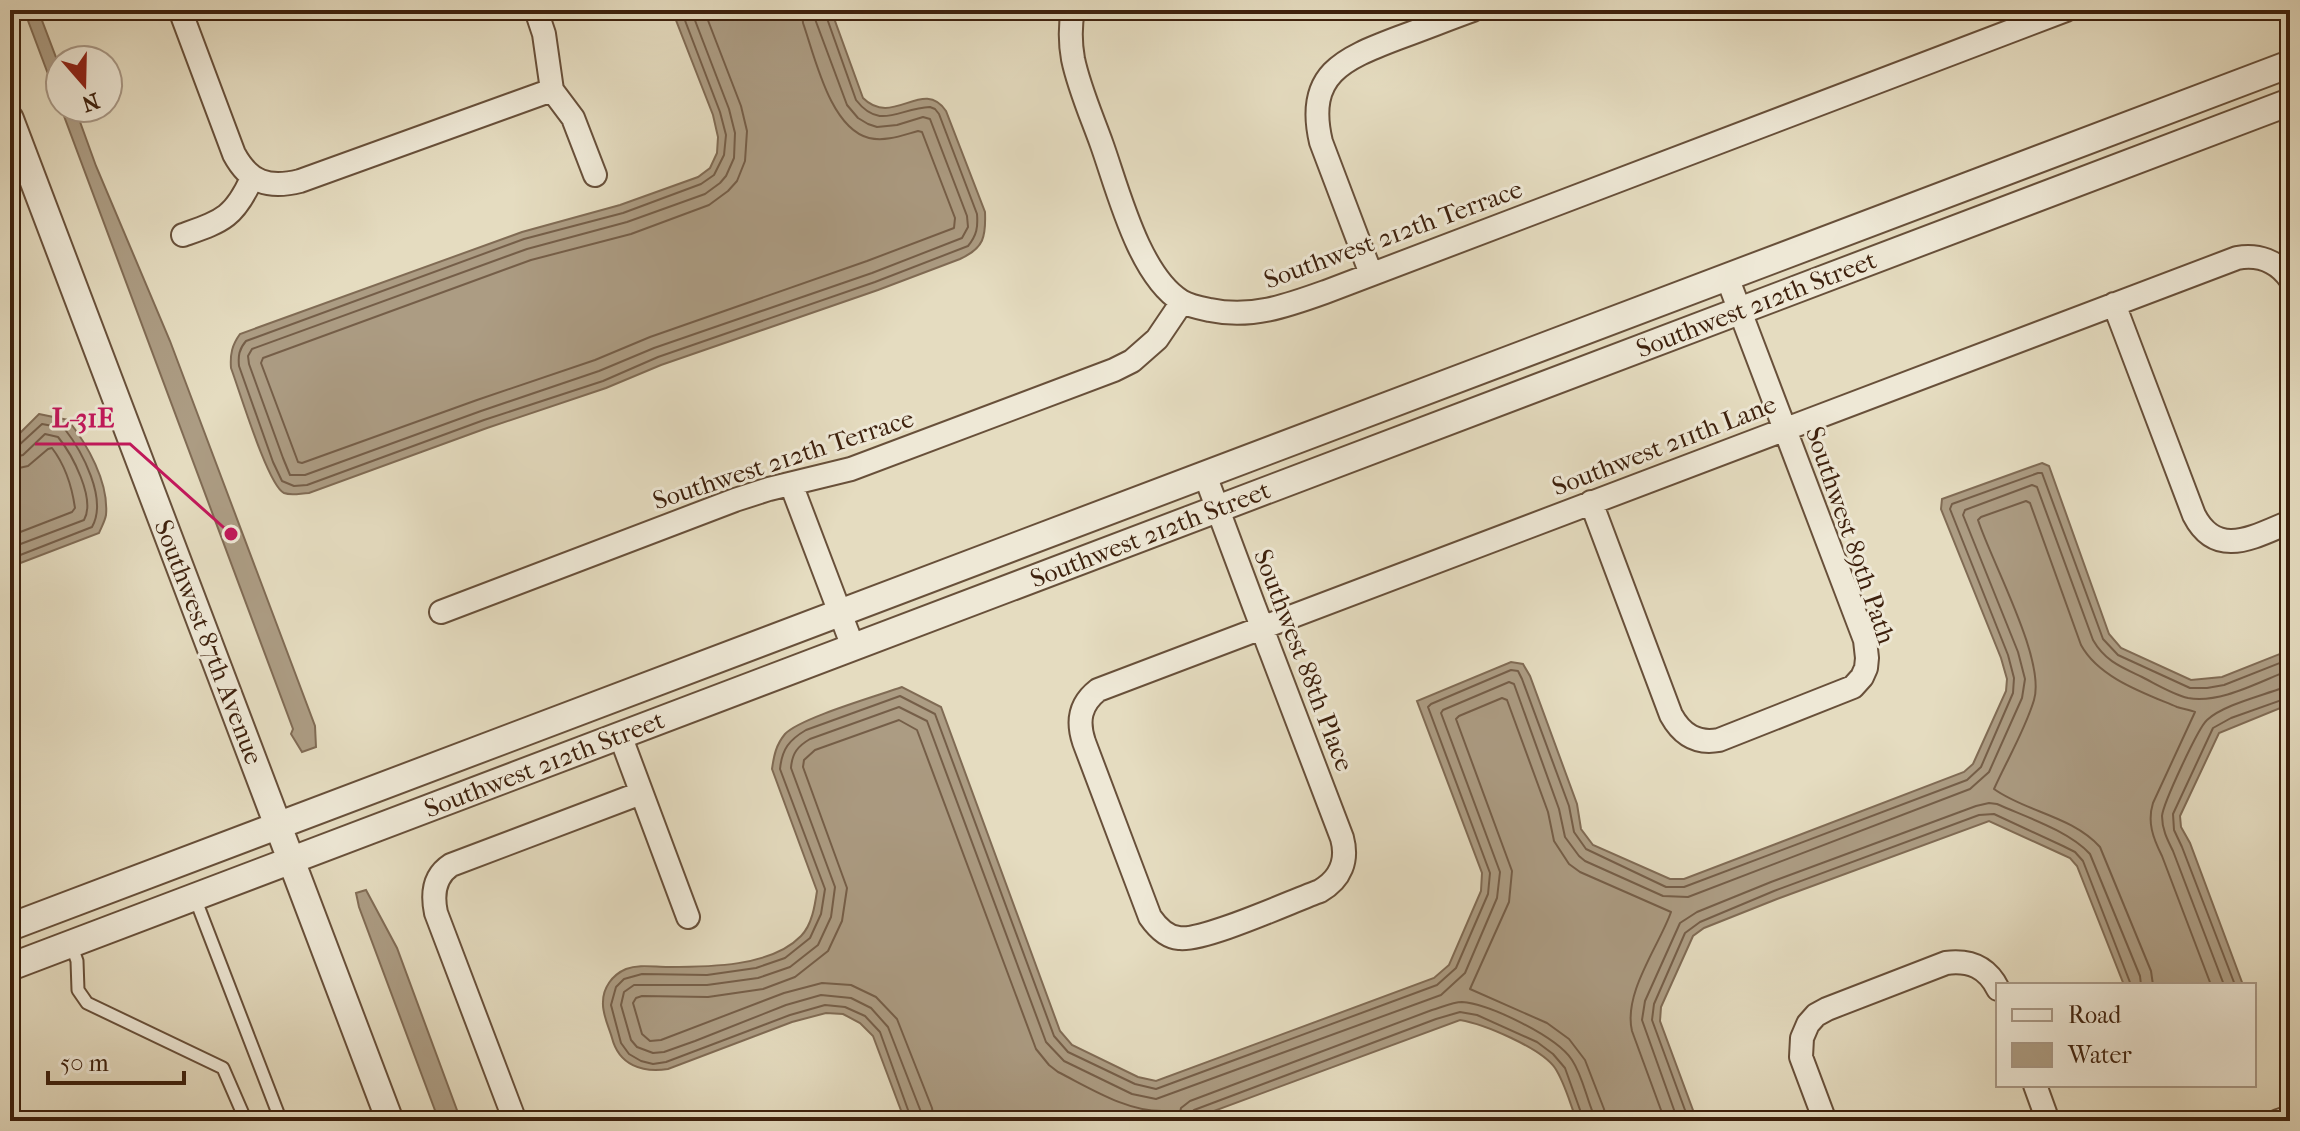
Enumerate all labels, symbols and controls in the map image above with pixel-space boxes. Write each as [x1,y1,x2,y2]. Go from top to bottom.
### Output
north arrow [44,44,124,124]
text: N [78,87,103,117]
street label: Southwest 212th Terrace [1260,173,1527,296]
street label: Southwest 212th Street [1632,244,1881,365]
street label: Southwest 211th Lane [1548,388,1781,502]
callout: L-31E [35,392,130,444]
text: L-31E [52,401,114,434]
street label: Southwest 212th Terrace [649,403,918,516]
street label: Southwest 89th Path [1799,422,1902,648]
street label: Southwest 212th Street [1026,474,1275,595]
street label: Southwest 87th Avenue [148,515,270,769]
street label: Southwest 88th Place [1247,545,1360,776]
street label: Southwest 212th Street [420,704,669,825]
legend [1996,983,2256,1087]
text: Road [2068,1001,2122,1029]
scale bar [48,1035,184,1085]
text: Water [2067,1041,2132,1069]
text: 50 m [60,1049,109,1077]

